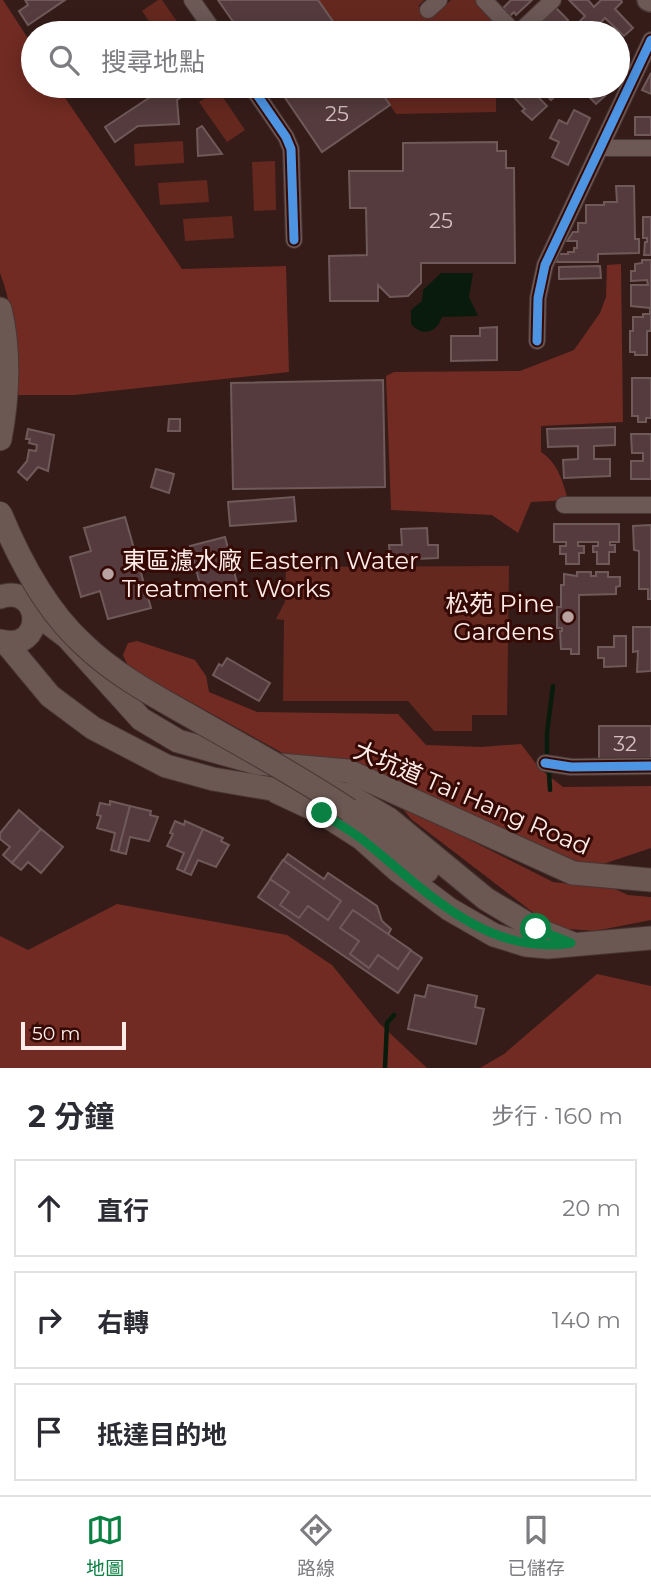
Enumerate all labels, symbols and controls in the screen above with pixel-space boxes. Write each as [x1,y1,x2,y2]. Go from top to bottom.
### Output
search box [21,21,630,98]
icon: search [45,41,83,79]
text: 搜尋地點 [101,46,205,78]
house number: 25 [325,101,349,126]
house number: 25 [429,208,453,233]
place label: 東區濾水廠 Eastern Water Treatment Works [122,546,419,603]
marker: 東區濾水廠 Eastern Water Treatment Works [100,566,116,582]
place label: 松苑 Pine Gardens [445,589,554,646]
marker: 松苑 Pine Gardens [560,609,576,625]
house number: 32 [613,731,637,756]
street label: 大坑道 Tai Hang Road [350,735,594,861]
route end [306,797,337,828]
route start [520,913,551,944]
scale bar [21,1019,126,1051]
text: 50 m [32,1022,80,1045]
text: 2 分鐘 [28,1098,114,1135]
text: 步行 · 160 m [491,1102,623,1130]
icon: ahead [30,1189,68,1227]
text: 20 m [562,1194,621,1222]
text: 直行 [97,1195,149,1227]
icon: right [30,1301,68,1339]
text: 140 m [552,1306,621,1334]
text: 右轉 [97,1307,149,1339]
icon: arrive [30,1413,68,1451]
text: 抵達目的地 [97,1419,227,1451]
tab: 地圖 [86,1511,124,1580]
tab: 路線 [297,1511,335,1580]
tab: 已儲存 [508,1511,565,1580]

